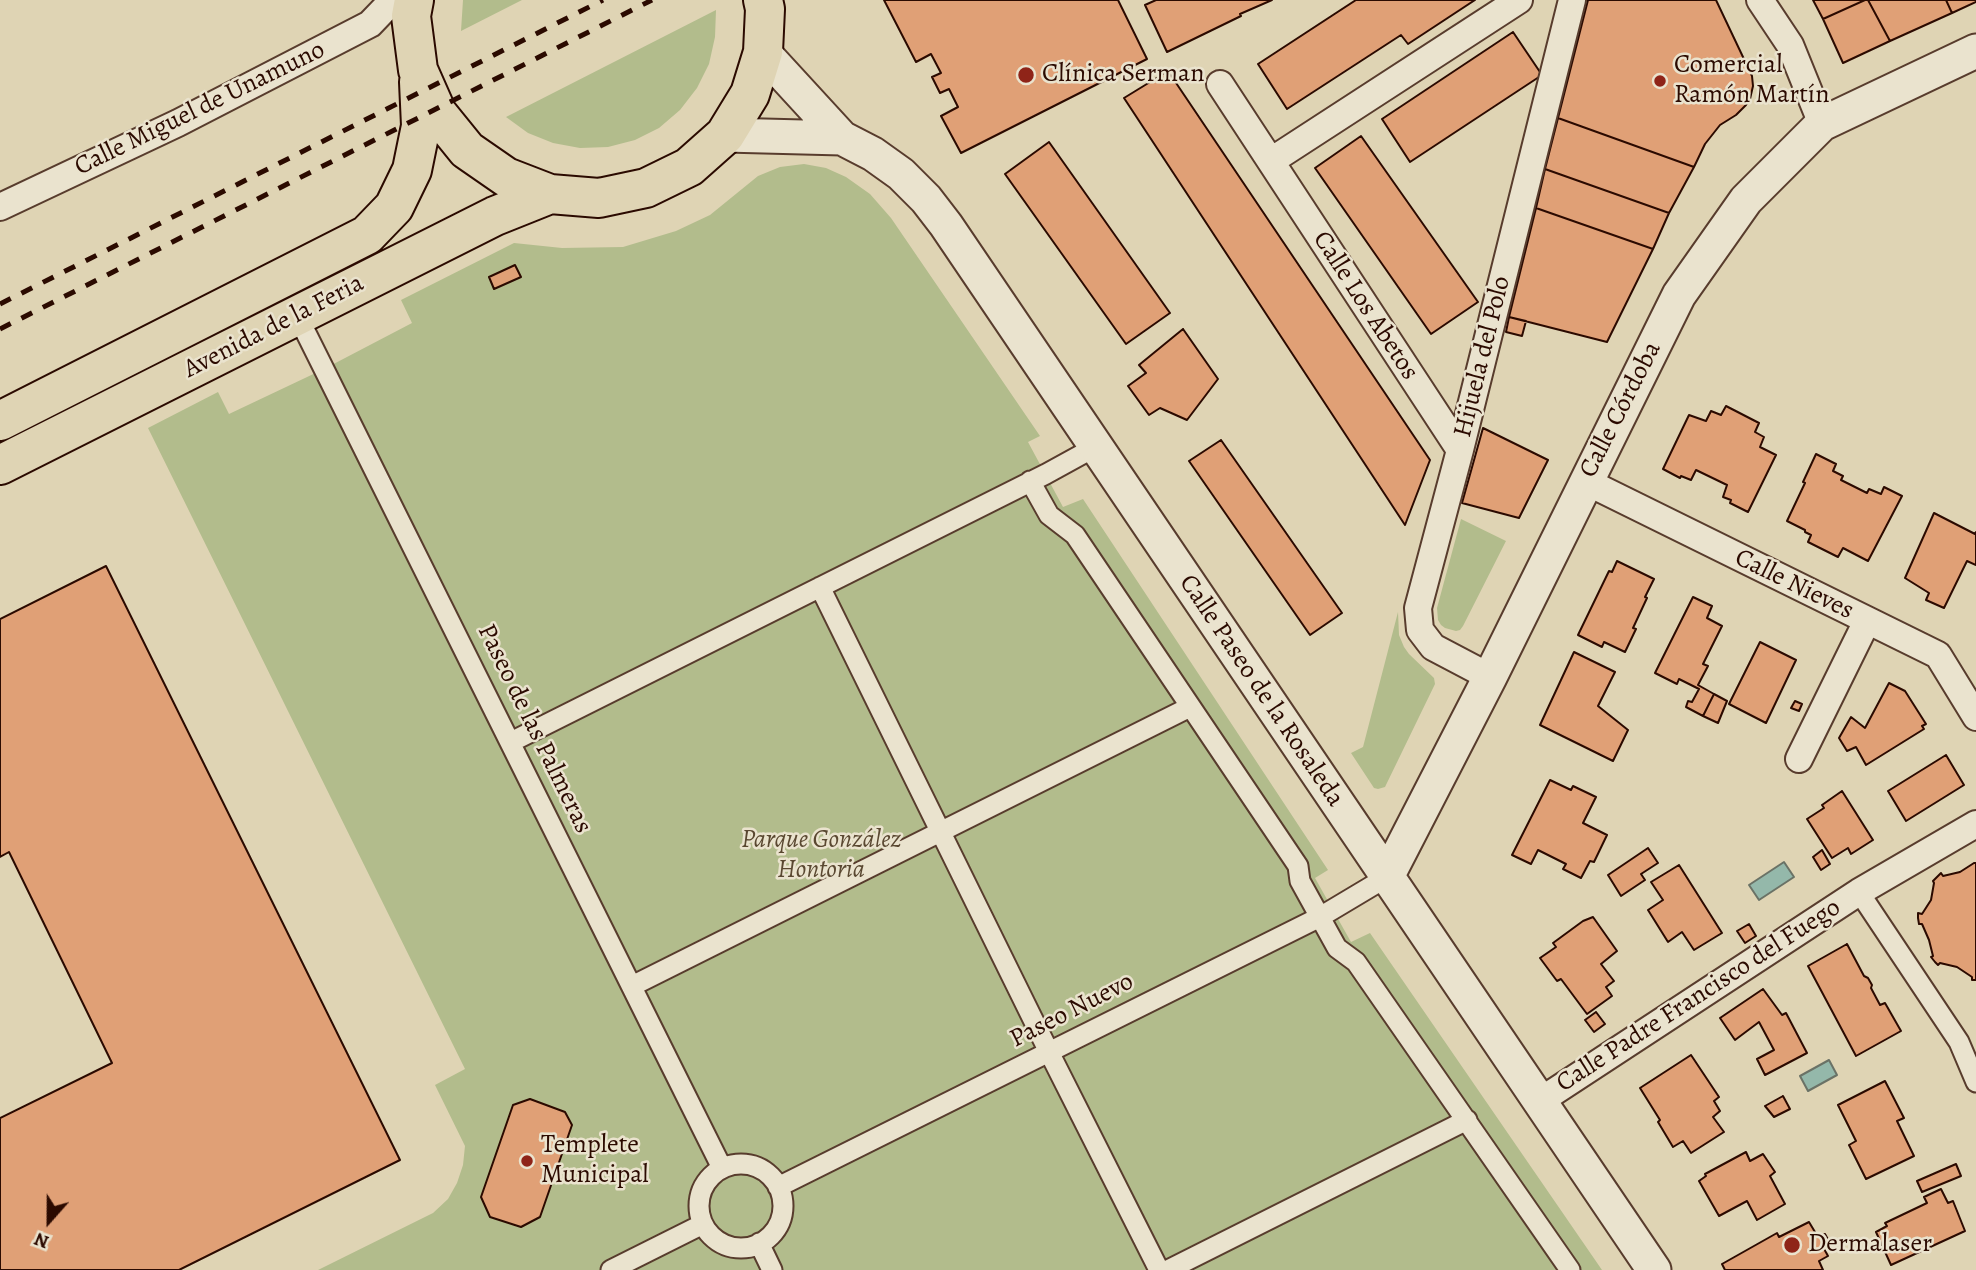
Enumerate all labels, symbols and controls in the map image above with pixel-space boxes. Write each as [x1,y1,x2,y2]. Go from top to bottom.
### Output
street label: Calle Miguel de Unamuno [70,35,330,183]
place label: Comercial Ramón Martín [1674,50,1829,112]
place label: Clínica Serman [1042,59,1204,91]
marker: Clínica Serman [1016,65,1036,85]
marker: Comercial Ramón Martín [1652,73,1668,89]
street label: Calle Los Abetos [1305,226,1425,386]
street label: Avenida de la Feria [179,268,369,386]
street label: Hijuela del Polo [1448,273,1518,441]
street label: Calle Córdoba [1573,337,1669,483]
street label: Calle Nieves [1729,543,1859,627]
street label: Calle Paseo de la Rosaleda [1172,569,1350,813]
street label: Paseo de las Palmeras [470,619,598,839]
park label: Parque González Hontoria [741,825,901,886]
street label: Calle Padre Francisco del Fuego [1551,892,1847,1100]
street label: Paseo Nuevo [1005,967,1139,1055]
place label: Templete Municipal [541,1130,649,1192]
marker: Templete Municipal [519,1153,535,1169]
north arrow [14,1186,84,1256]
text: N [30,1226,53,1255]
place label: Dermalaser [1808,1229,1932,1261]
marker: Dermalaser [1782,1235,1802,1255]

